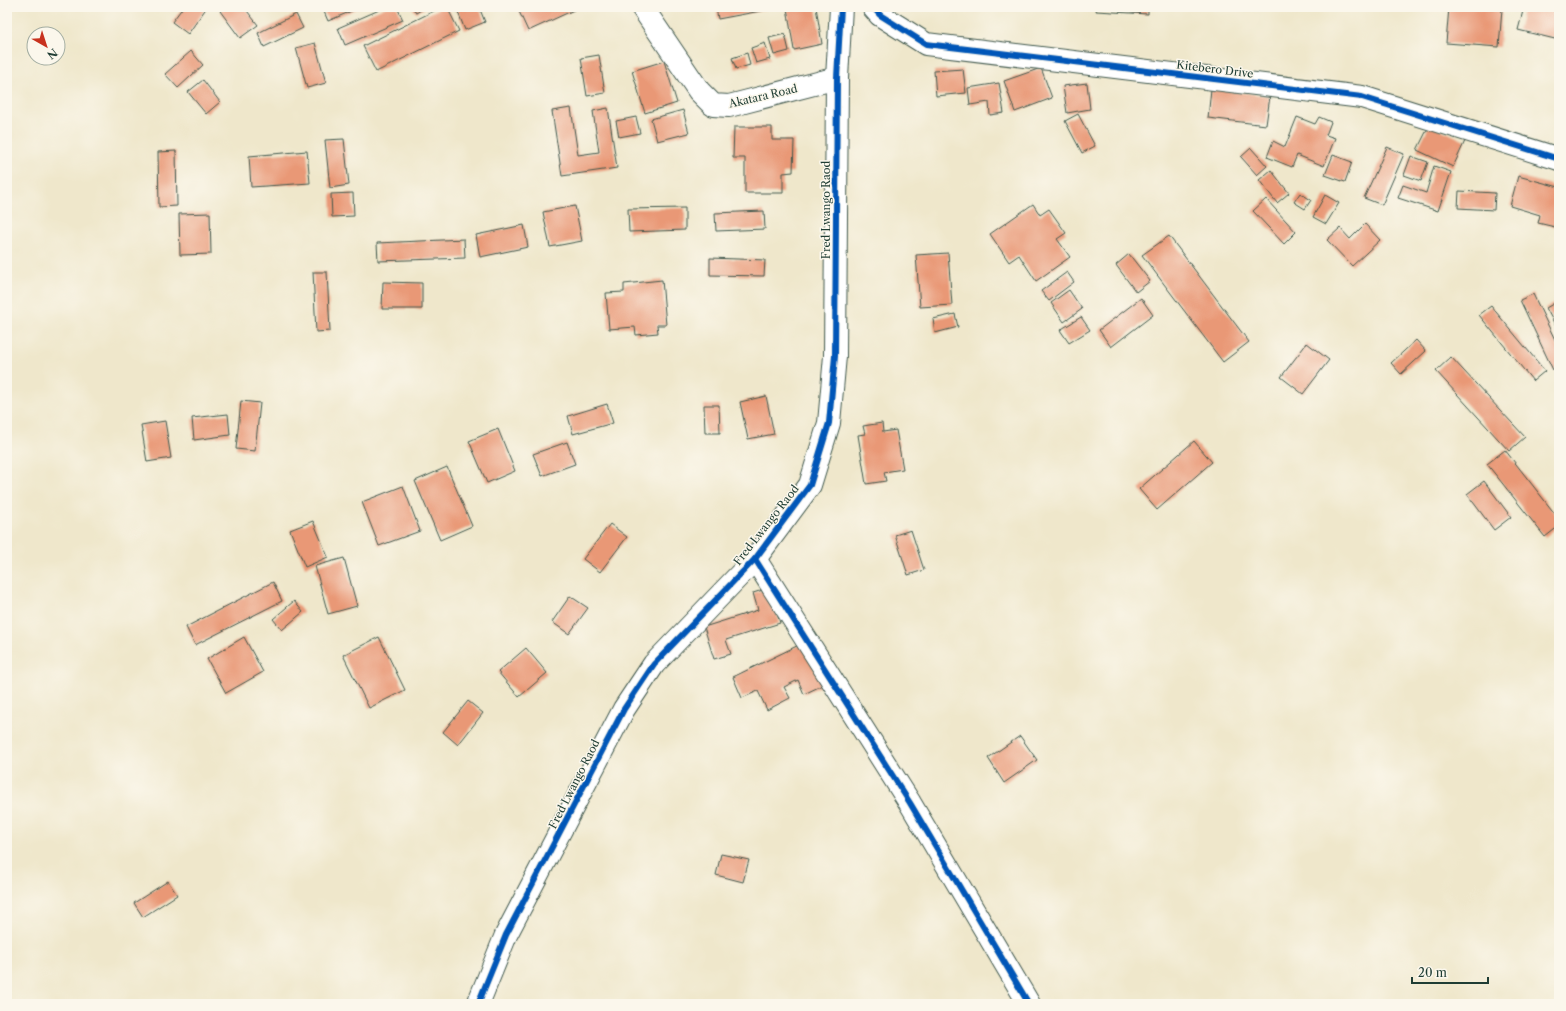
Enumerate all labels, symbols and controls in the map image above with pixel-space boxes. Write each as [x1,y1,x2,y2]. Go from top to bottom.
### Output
north arrow [26,26,66,66]
text: N [44,45,60,62]
street label: Kitebero Drive [1176,57,1254,81]
street label: Akatara Road [726,81,799,111]
street label: Fred Lwango Raod [819,161,833,259]
street label: Fred Lwango Raod [730,482,802,568]
street label: Fred Lwango Raod [545,737,603,831]
scale bar [1412,959,1488,985]
text: 20 m [1418,965,1447,980]

